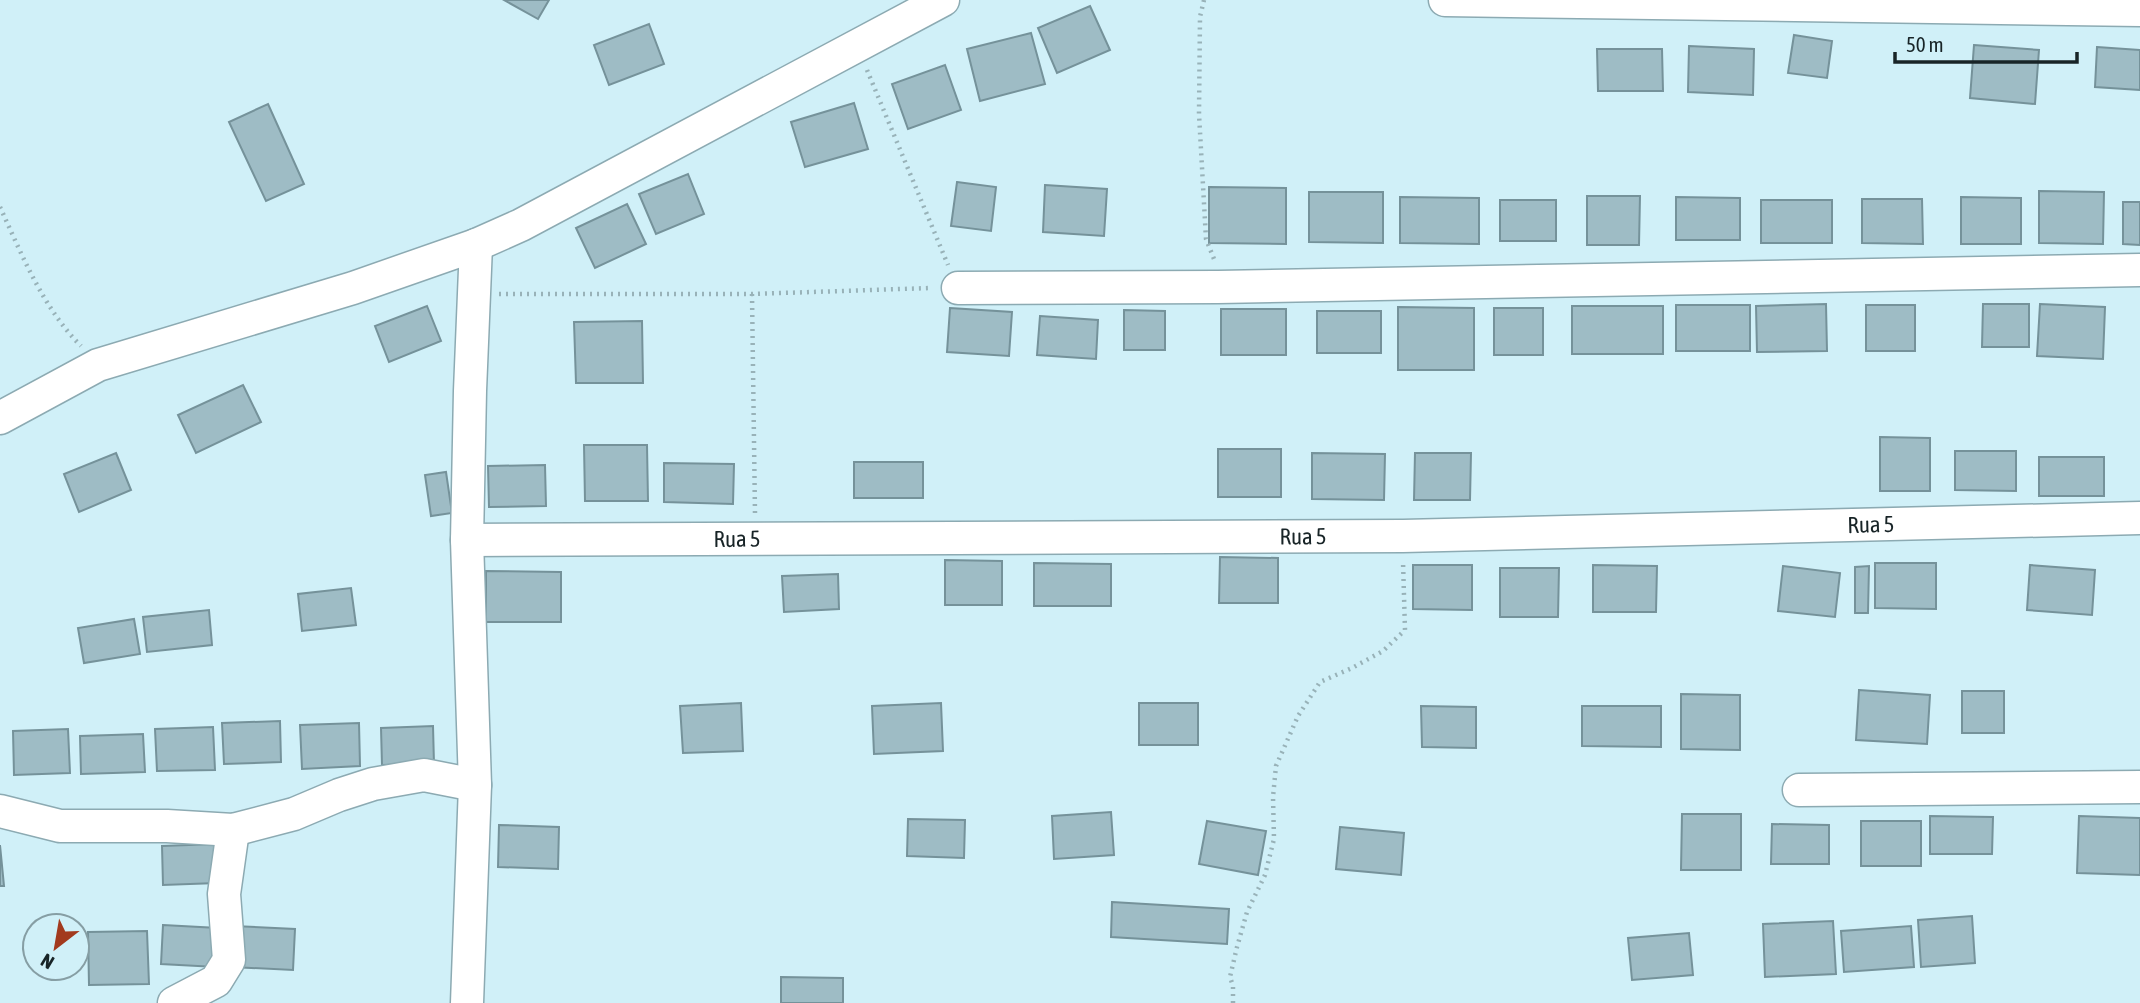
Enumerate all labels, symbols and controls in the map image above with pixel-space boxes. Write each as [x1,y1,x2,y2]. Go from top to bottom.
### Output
scale bar [1895,21,2077,65]
text: 50 m [1906,32,1944,56]
street label: Rua 5 [1847,511,1895,538]
street label: Rua 5 [1279,523,1327,550]
street label: Rua 5 [713,526,761,552]
north arrow [21,912,91,982]
text: N [37,949,58,974]

